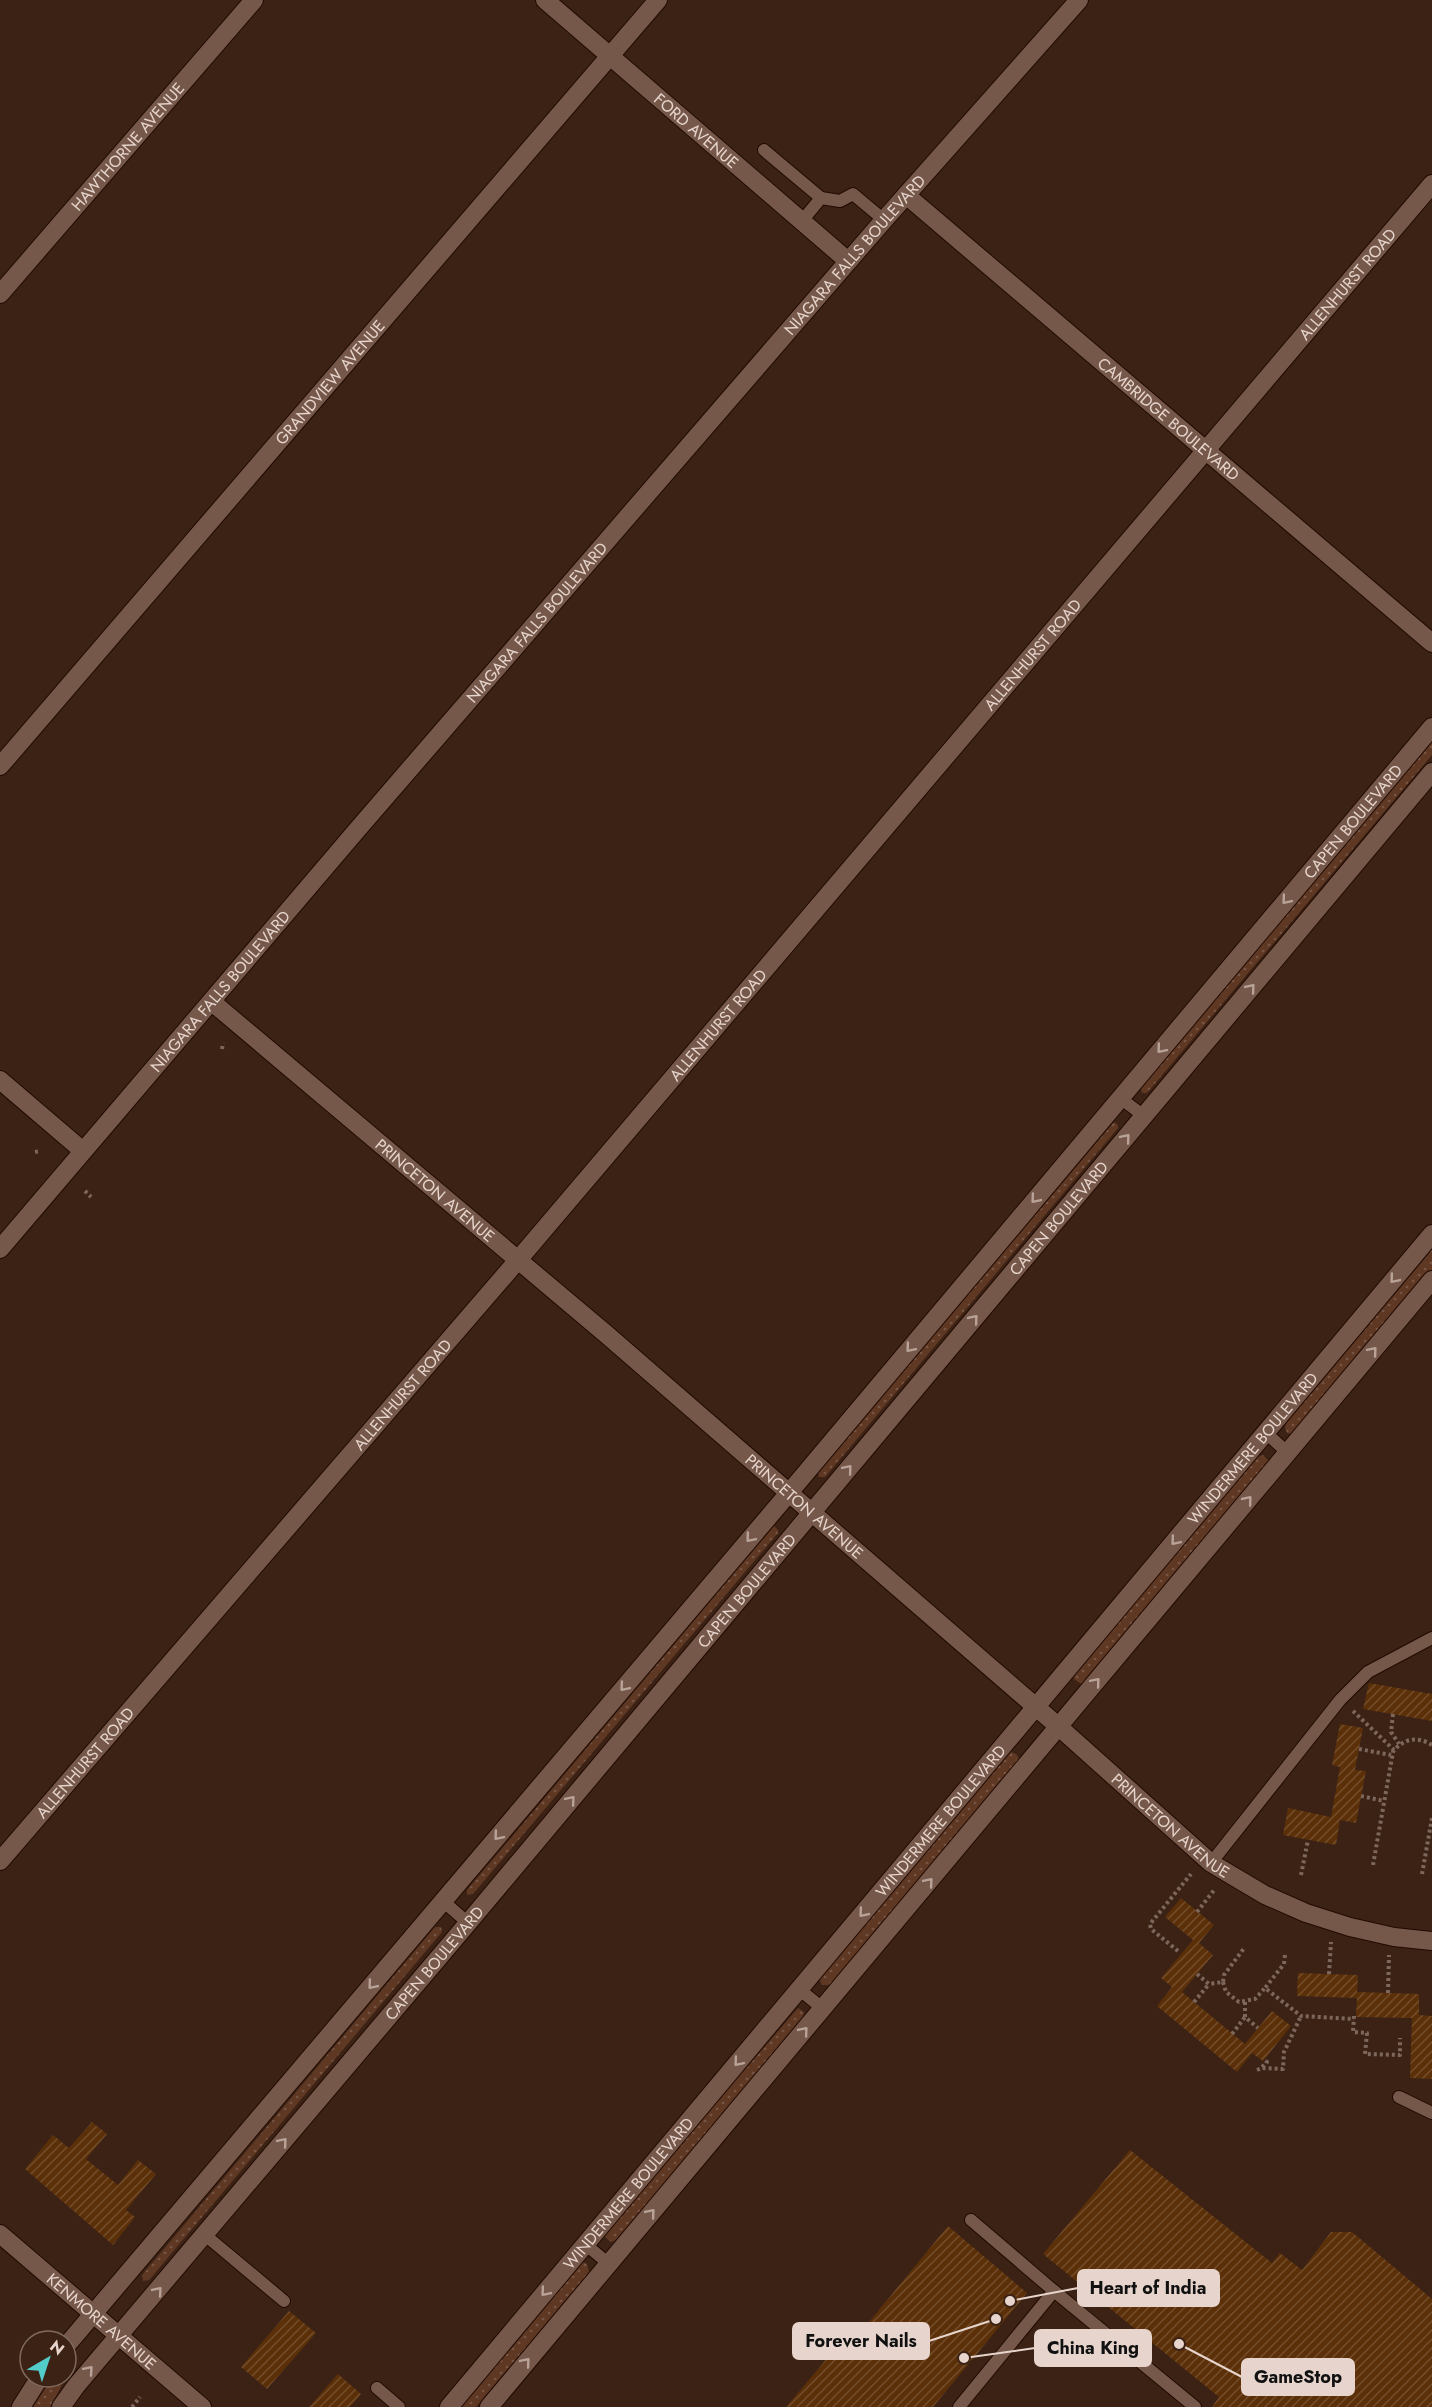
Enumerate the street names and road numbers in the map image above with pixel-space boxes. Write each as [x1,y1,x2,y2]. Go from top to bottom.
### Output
street label: HAWTHORNE AVENUE [66,78,190,216]
street label: FORD AVENUE [649,88,743,174]
street label: NIAGARA FALLS BOULEVARD [779,170,931,340]
street label: ALLENHURST ROAD [1293,223,1402,345]
street label: GRANDVIEW AVENUE [270,315,390,450]
street label: CAMBRIDGE BOULEVARD [1092,352,1244,486]
street label: NIAGARA FALLS BOULEVARD [461,537,613,708]
street label: ALLENHURST ROAD [979,594,1087,716]
street label: CAPEN BOULEVARD [1298,759,1408,884]
street label: NIAGARA FALLS BOULEVARD [145,905,296,1077]
street label: ALLENHURST ROAD [664,964,772,1086]
street label: PRINCETON AVENUE [370,1133,500,1248]
street label: CAPEN BOULEVARD [1004,1156,1114,1281]
street label: ALLENHURST ROAD [348,1334,457,1455]
street label: WINDERMERE BOULEVARD [1182,1367,1324,1530]
street label: PRINCETON AVENUE [740,1449,868,1564]
street label: CAPEN BOULEVARD [692,1529,802,1653]
street label: ALLENHURST ROAD [31,1702,140,1823]
street label: WINDERMERE BOULEVARD [870,1740,1011,1902]
street label: PRINCETON AVENUE [1106,1768,1234,1884]
street label: CAPEN BOULEVARD [379,1901,490,2025]
street label: WINDERMERE BOULEVARD [558,2112,699,2275]
street label: KENMORE AVENUE [43,2268,159,2372]

